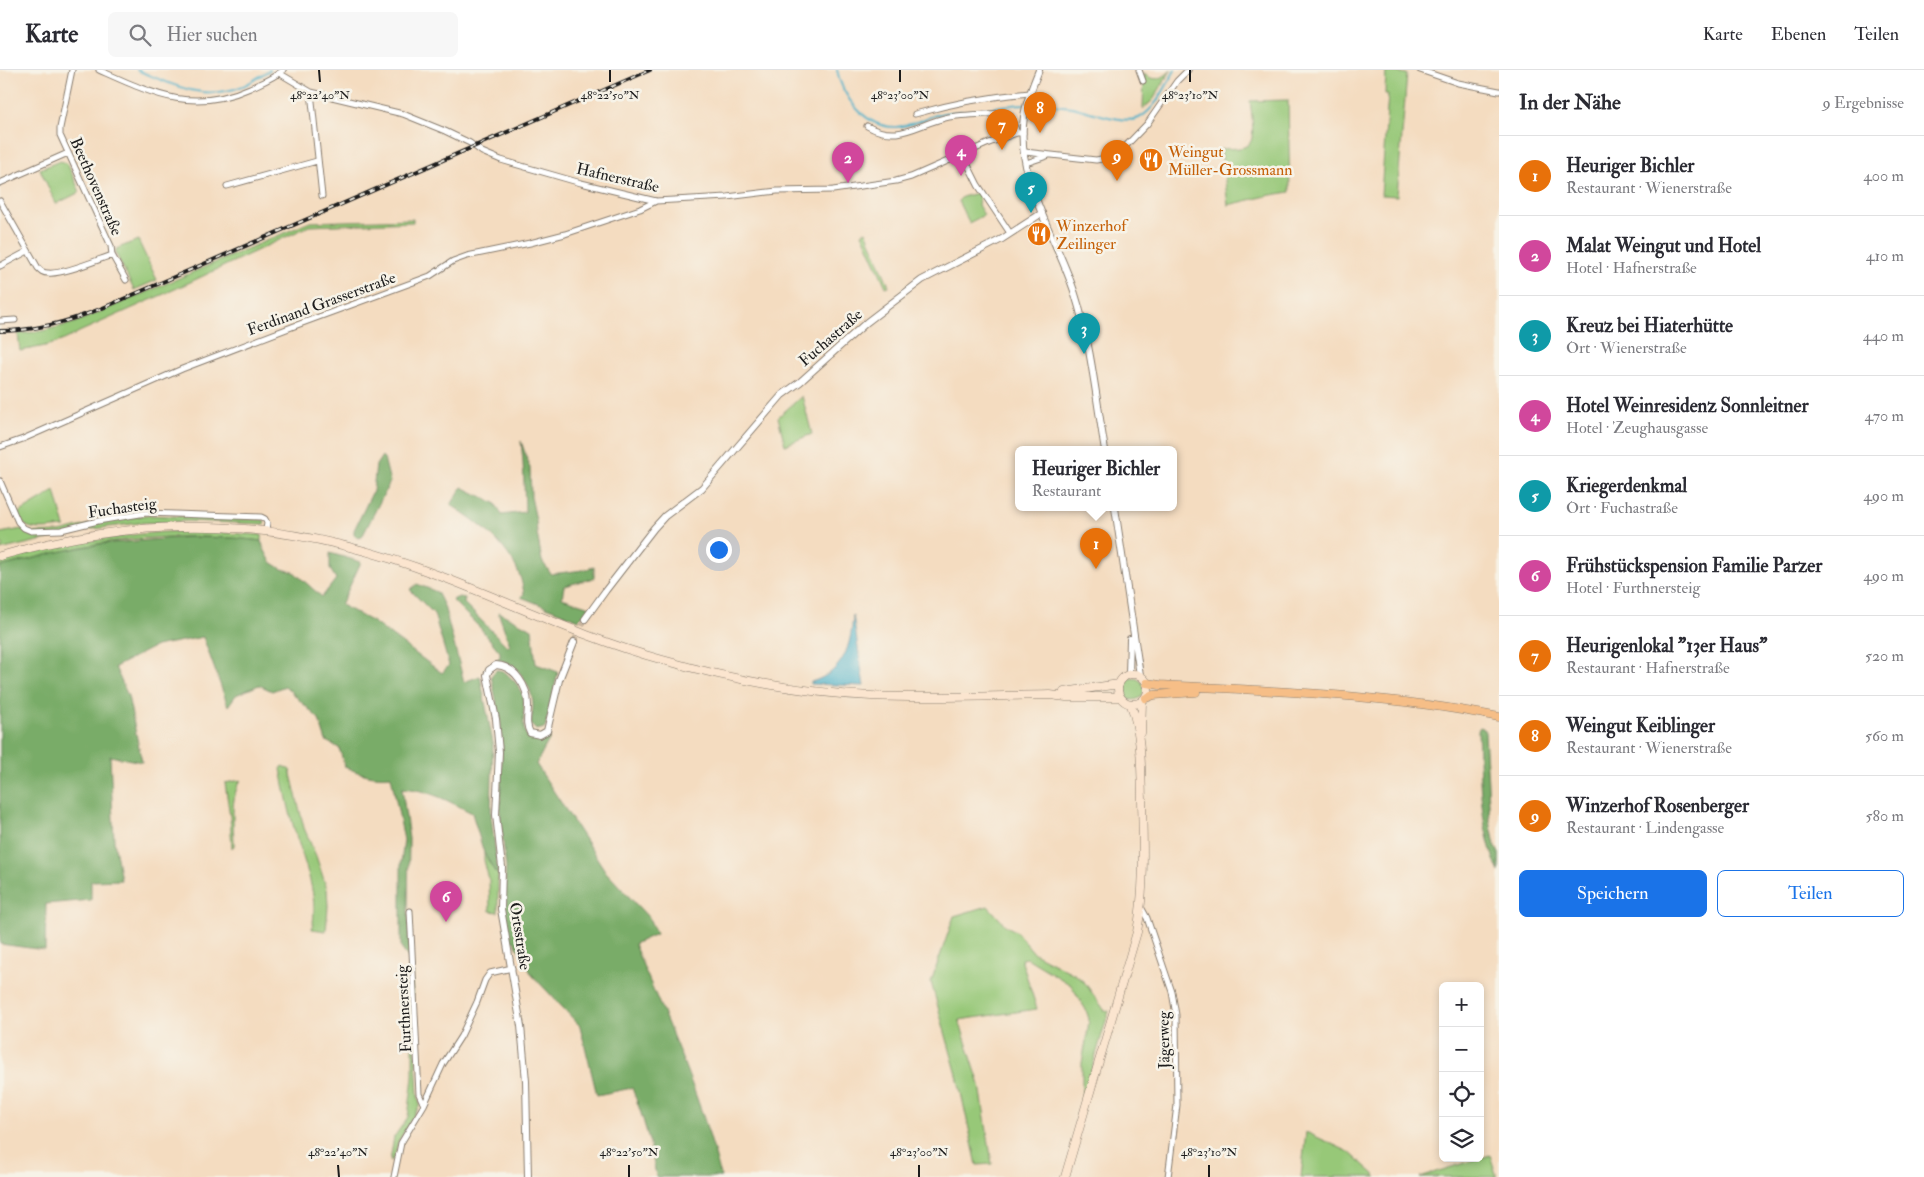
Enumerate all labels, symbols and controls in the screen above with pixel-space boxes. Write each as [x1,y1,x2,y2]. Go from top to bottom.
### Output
search box [108,12,458,57]
text: Karte [25,19,78,50]
icon: search [126,21,154,49]
text: Hier suchen [166,23,258,47]
text: Karte [1703,23,1743,46]
text: Ebenen [1771,23,1826,46]
text: Teilen [1854,23,1899,46]
text: 48°22'40"N [290,88,350,103]
text: 48°22'50"N [581,88,640,103]
text: 48°23'00"N [871,88,929,103]
text: 48°23'10"N [1162,88,1218,103]
text: In der Nähe [1519,89,1621,116]
pin: 8 [1024,92,1056,133]
text: 9 Ergebnisse [1822,93,1904,113]
pin: 7 [986,109,1018,150]
street label: Beethovenstraße [66,134,127,239]
pin: 4 [945,135,977,176]
pin: 9 [1101,140,1133,181]
pin: 2 [832,142,864,183]
place label: Weingut Müller-Grossmann [1167,142,1293,180]
restaurant icon: Weingut Müller-Grossmann [1138,147,1164,173]
text: Heuriger Bichler [1566,154,1694,178]
street label: Hafnerstraße [574,159,661,197]
text: 1 [1532,166,1538,186]
text: 400 m [1863,166,1904,186]
pin: 5 [1015,172,1047,213]
text: Restaurant · Wienerstraße [1566,178,1732,198]
place label: Winzerhof Zeilinger [1055,216,1129,254]
restaurant icon: Winzerhof Zeilinger [1026,221,1052,247]
text: Malat Weingut und Hotel [1566,234,1761,258]
text: 2 [1531,246,1539,266]
text: 410 m [1866,246,1904,266]
text: Hotel · Hafnerstraße [1566,258,1697,278]
street label: Ferdinand Grasserstraße [244,268,399,340]
street label: Fuchastraße [795,304,867,371]
pin: 3 [1068,313,1100,354]
text: Kreuz bei Hiaterhütte [1566,314,1733,338]
text: 3 [1532,326,1538,346]
text: 440 m [1863,326,1904,346]
text: Ort · Wienerstraße [1566,338,1687,358]
text: Hotel Weinresidenz Sonnleitner [1566,394,1809,418]
text: 4 [1531,406,1539,426]
text: 470 m [1864,406,1904,426]
text: Hotel · Zeughausgasse [1566,418,1708,438]
popup [1015,446,1177,511]
text: Heuriger Bichler [1032,457,1160,481]
text: Kriegerdenkmal [1566,474,1687,498]
text: Restaurant [1032,481,1101,501]
text: 5 [1531,486,1539,506]
text: 490 m [1863,486,1904,506]
street label: Fuchasteig [87,493,159,523]
text: Ort · Fuchastraße [1566,498,1678,518]
pin: 1 [1080,528,1112,569]
your location [706,537,732,563]
text: Frühstückspension Familie Parzer [1566,554,1822,578]
text: 6 [1531,566,1539,586]
text: 490 m [1863,566,1904,586]
text: Hotel · Furthnersteig [1566,578,1700,598]
text: Heurigenlokal "13er Haus" [1566,634,1767,658]
text: 7 [1531,646,1539,666]
text: 520 m [1865,646,1904,666]
text: Restaurant · Hafnerstraße [1566,658,1730,678]
text: Weingut Keiblinger [1566,714,1715,738]
text: 8 [1531,726,1539,746]
text: 560 m [1865,726,1904,746]
text: Restaurant · Wienerstraße [1566,738,1732,758]
text: Winzerhof Rosenberger [1566,794,1749,818]
text: 9 [1531,806,1539,826]
text: 580 m [1865,806,1904,826]
text: Restaurant · Lindengasse [1566,818,1724,838]
button: Speichern [1519,870,1707,917]
button: Teilen [1717,870,1904,917]
pin: 6 [430,881,462,922]
street label: Ortsstraße [505,901,535,972]
street label: Furthnersteig [392,963,416,1053]
map controls [1439,982,1484,1162]
button: + [1439,982,1484,1027]
street label: Jägerweg [1153,1010,1176,1070]
button: − [1439,1027,1484,1072]
button: locate [1439,1072,1484,1117]
button: layers [1439,1117,1484,1162]
text: 48°22'40"N [308,1145,368,1160]
text: 48°22'50"N [600,1145,659,1160]
text: 48°23'00"N [890,1145,948,1160]
text: 48°23'10"N [1181,1145,1237,1160]

